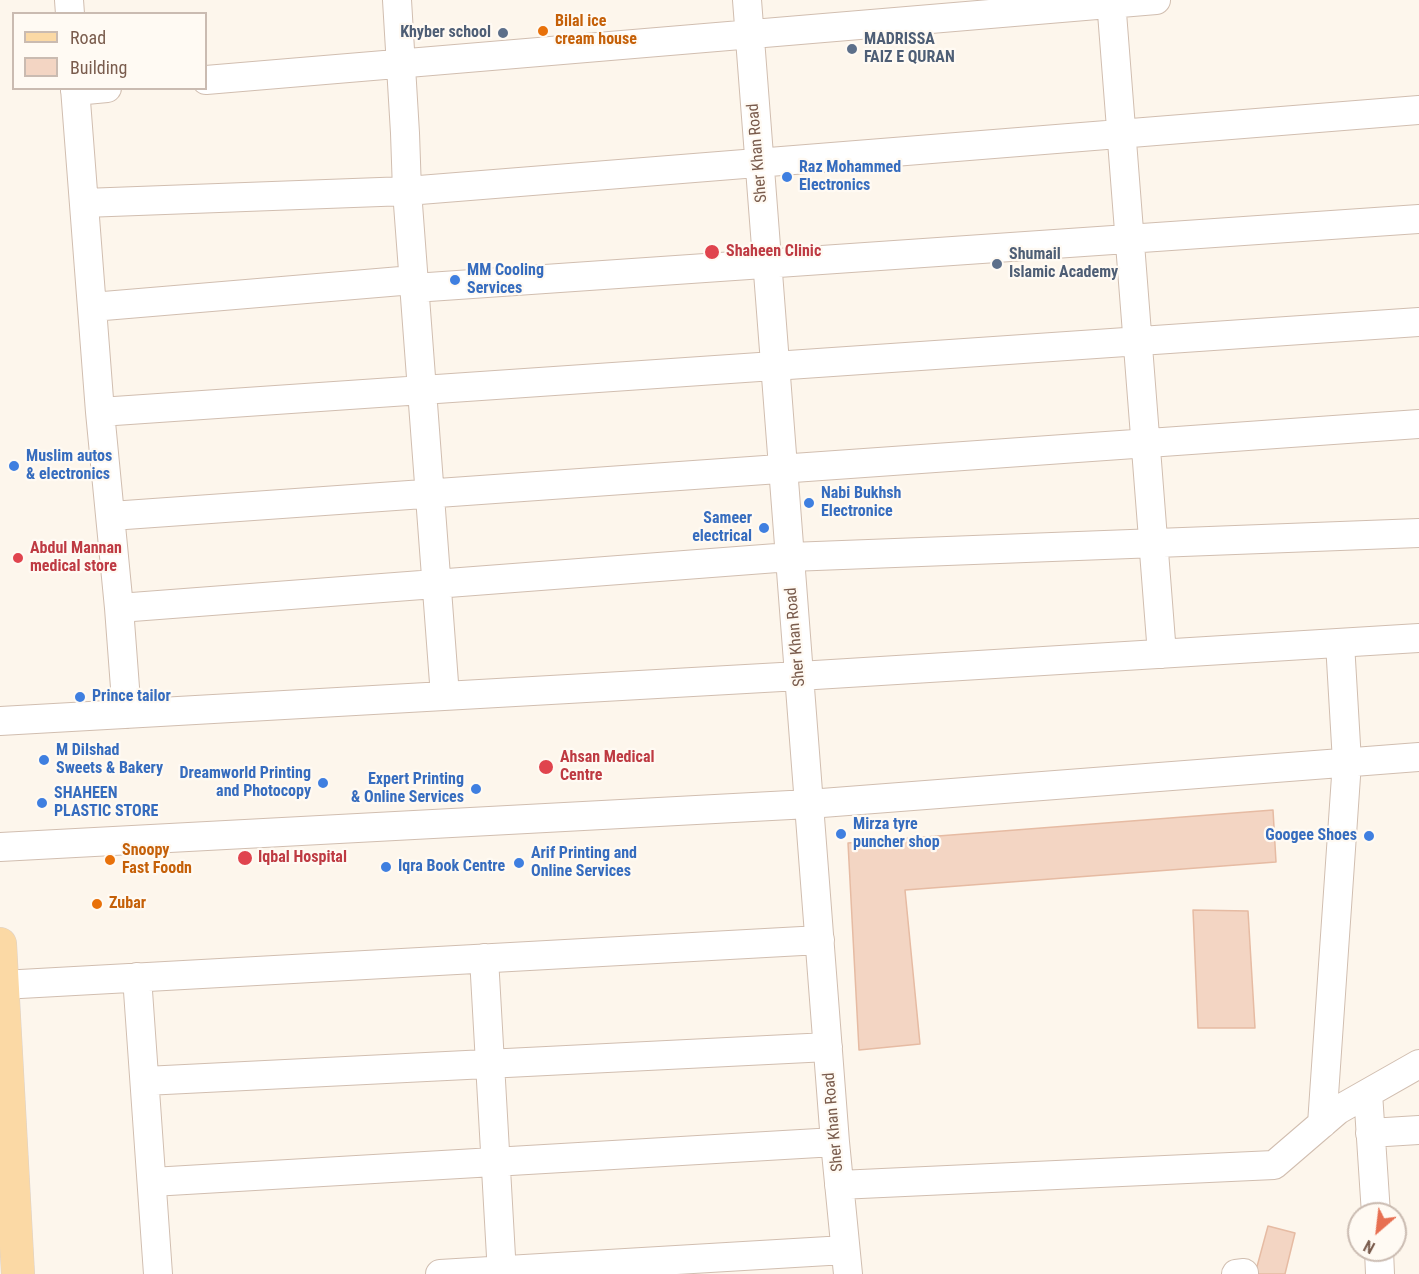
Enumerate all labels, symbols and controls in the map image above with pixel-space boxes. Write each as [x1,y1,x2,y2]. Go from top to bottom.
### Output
legend [12,12,207,90]
place label: Bilal ice cream house [555,12,637,50]
place label: Khyber school [400,23,491,43]
marker: Bilal ice cream house [536,24,550,38]
marker: Khyber school [496,26,510,40]
text: Road [70,27,106,48]
place label: MADRISSA FAIZ E QURAN [864,30,955,68]
marker: MADRISSA FAIZ E QURAN [845,42,859,56]
text: Building [70,57,127,78]
street label: Sher Khan Road [744,102,772,204]
place label: Raz Mohammed Electronics [799,158,901,196]
marker: Raz Mohammed Electronics [780,170,794,184]
place label: Shaheen Clinic [726,242,821,262]
marker: Shaheen Clinic [703,243,721,261]
place label: Shumail Islamic Academy [1009,245,1118,283]
marker: Shumail Islamic Academy [990,257,1004,271]
place label: MM Cooling Services [467,261,544,299]
marker: MM Cooling Services [448,273,462,287]
place label: Muslim autos & electronics [26,447,112,485]
marker: Muslim autos & electronics [7,459,21,473]
place label: Nabi Bukhsh Electronice [821,484,901,522]
marker: Nabi Bukhsh Electronice [802,496,816,510]
place label: Sameer electrical [692,509,752,547]
marker: Sameer electrical [757,521,771,535]
place label: Abdul Mannan medical store [30,539,122,577]
marker: Abdul Mannan medical store [11,551,25,565]
street label: Sher Khan Road [782,586,810,688]
place label: Prince tailor [92,687,171,707]
marker: Prince tailor [73,690,87,704]
place label: M Dilshad Sweets & Bakery [56,741,163,779]
place label: Ahsan Medical Centre [560,748,654,786]
marker: M Dilshad Sweets & Bakery [37,753,51,767]
marker: Ahsan Medical Centre [537,758,555,776]
place label: Dreamworld Printing and Photocopy [180,764,311,802]
place label: Expert Printing & Online Services [351,770,464,808]
marker: Dreamworld Printing and Photocopy [316,776,330,790]
marker: Expert Printing & Online Services [469,782,483,796]
place label: SHAHEEN PLASTIC STORE [54,784,158,822]
marker: SHAHEEN PLASTIC STORE [35,796,49,810]
place label: Mirza tyre puncher shop [853,815,940,853]
place label: Googee Shoes [1265,826,1357,846]
marker: Mirza tyre puncher shop [834,827,848,841]
marker: Googee Shoes [1362,829,1376,843]
place label: Snoopy Fast Foodn [122,841,192,879]
place label: Arif Printing and Online Services [531,844,637,882]
place label: Iqbal Hospital [258,848,347,868]
marker: Iqbal Hospital [236,849,254,867]
marker: Snoopy Fast Foodn [103,853,117,867]
marker: Arif Printing and Online Services [512,856,526,870]
place label: Iqra Book Centre [398,857,505,877]
marker: Iqra Book Centre [379,860,393,874]
place label: Zubar [109,894,146,914]
marker: Zubar [90,897,104,911]
street label: Sher Khan Road [820,1071,848,1173]
north arrow [1347,1202,1407,1262]
text: N [1360,1236,1378,1257]

